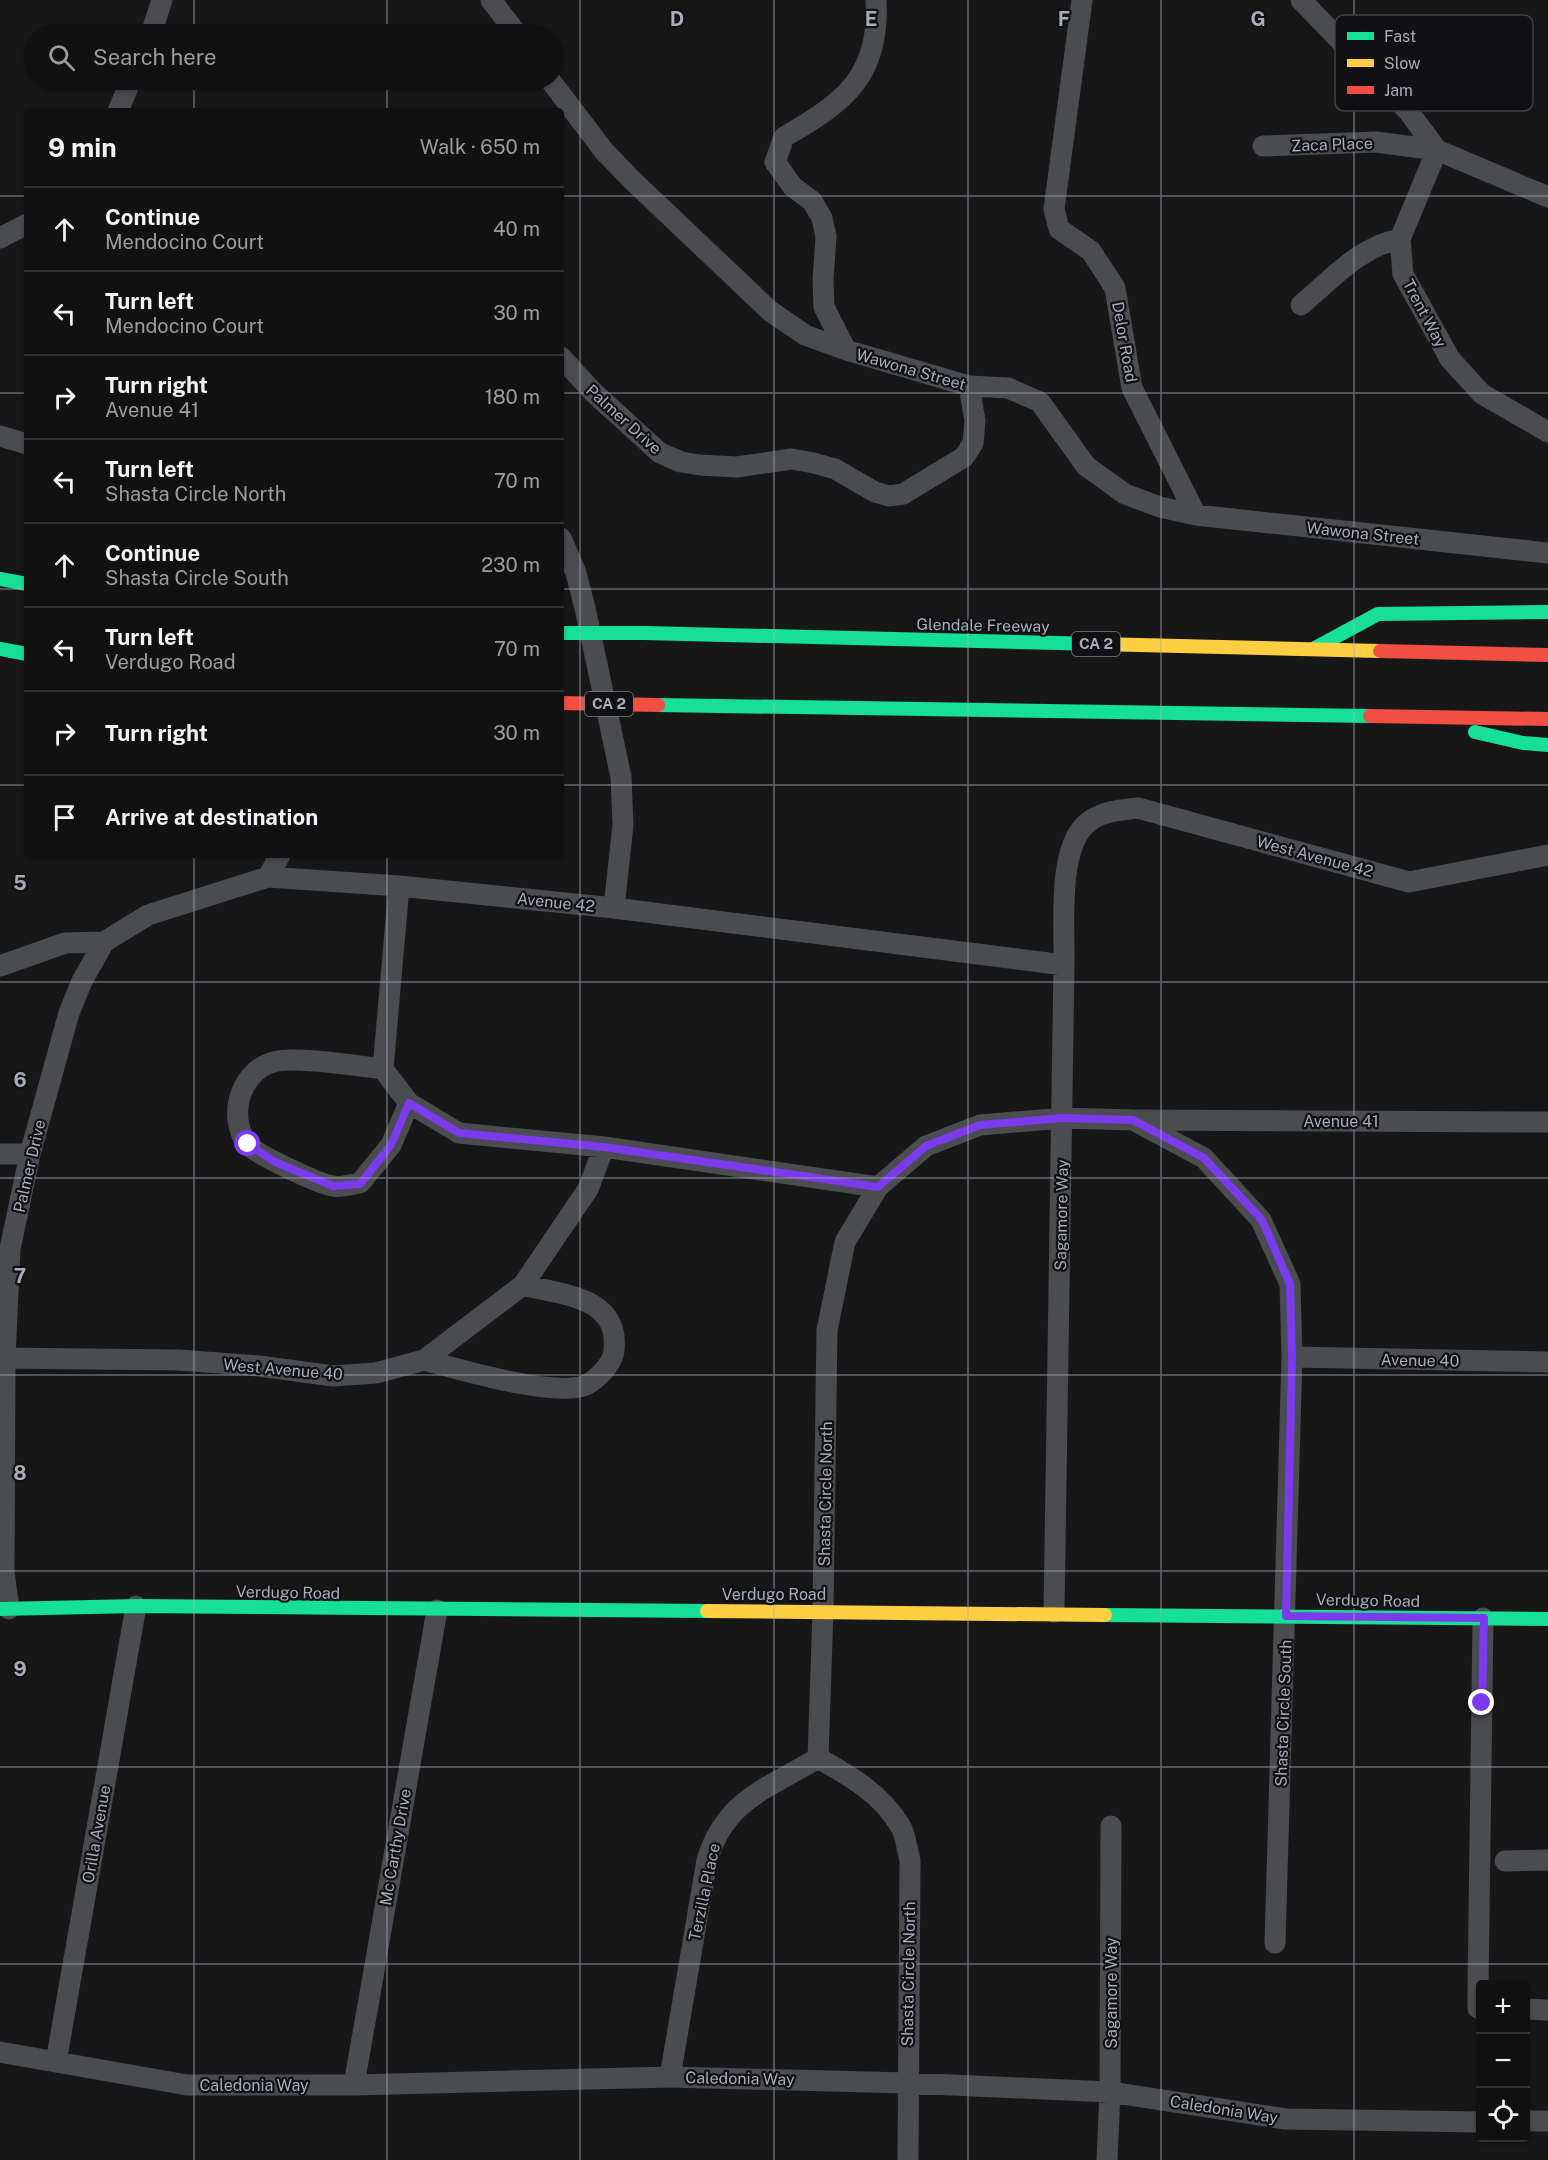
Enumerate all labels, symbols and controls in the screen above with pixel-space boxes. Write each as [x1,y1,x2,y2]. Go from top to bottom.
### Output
text: D [670,7,684,31]
text: E [865,7,877,31]
text: F [1058,7,1070,31]
text: G [1250,7,1266,31]
legend [1335,15,1533,111]
search box [24,24,564,90]
text: Fast [1384,27,1416,46]
icon: search [45,41,78,74]
text: Search here [93,44,217,70]
text: Slow [1384,54,1421,73]
text: Jam [1384,81,1413,100]
text: 9 min [48,132,117,163]
street label: Zaca Place [1291,134,1373,155]
text: Walk · 650 m [420,135,540,159]
text: Continue [105,204,200,230]
icon: ahead [48,213,81,246]
text: 40 m [493,217,540,241]
text: Mendocino Court [105,230,264,254]
street label: Trent Way [1399,276,1451,351]
text: Turn left [105,288,194,314]
icon: left [48,297,81,330]
street label: Delor Road [1108,300,1141,384]
text: 30 m [493,301,540,325]
text: Mendocino Court [105,314,264,338]
street label: Wawona Street [854,345,968,394]
text: Turn right [105,372,208,398]
icon: right [48,381,81,414]
street label: Palmer Drive [582,381,665,458]
text: 180 m [485,385,540,409]
text: Avenue 41 [105,398,199,422]
text: Turn left [105,456,194,482]
icon: left [48,465,81,498]
text: 70 m [494,469,540,493]
text: Shasta Circle North [105,482,286,506]
street label: Wawona Street [1306,518,1420,549]
text: Continue [105,540,200,566]
icon: ahead [48,549,81,582]
text: 230 m [481,553,540,577]
text: Shasta Circle South [105,566,289,590]
street label: Glendale Freeway [916,615,1050,636]
text: Turn left [105,624,194,650]
road number: CA 2 [1072,632,1120,656]
icon: left [48,633,81,666]
text: 70 m [494,637,540,661]
text: Verdugo Road [105,650,236,674]
road number: CA 2 [585,692,633,716]
icon: right [48,717,81,750]
text: Turn right [105,720,208,746]
text: 30 m [493,721,540,745]
icon: arrive [48,801,81,834]
text: Arrive at destination [105,804,318,830]
street label: West Avenue 42 [1255,832,1375,881]
text: 5 [13,871,27,895]
street label: Avenue 42 [516,889,596,916]
text: 6 [13,1068,27,1092]
street label: Avenue 41 [1303,1112,1379,1131]
street label: Palmer Drive [10,1118,49,1215]
route start [234,1130,260,1156]
street label: Sagamore Way [1051,1159,1072,1271]
text: 7 [14,1264,26,1288]
street label: Avenue 40 [1381,1350,1460,1371]
street label: West Avenue 40 [222,1355,344,1384]
street label: Shasta Circle North [815,1421,836,1567]
text: 8 [13,1461,27,1485]
street label: Verdugo Road [236,1582,340,1603]
street label: Verdugo Road [722,1585,826,1604]
street label: Verdugo Road [1316,1590,1420,1611]
street label: Shasta Circle South [1271,1639,1296,1787]
text: 9 [13,1657,27,1681]
route end [1468,1689,1494,1715]
street label: Orilla Avenue [79,1784,114,1884]
street label: Mc Carthy Drive [376,1787,415,1907]
street label: Terzilla Place [685,1842,724,1943]
street label: Shasta Circle North [898,1901,919,2047]
street label: Sagamore Way [1102,1937,1121,2049]
map controls [1476,1980,1530,2142]
button: + [1476,1980,1530,2034]
button: − [1476,2034,1530,2088]
street label: Caledonia Way [685,2068,795,2089]
street label: Caledonia Way [199,2076,309,2095]
button: locate [1476,2088,1530,2142]
street label: Caledonia Way [1169,2092,1280,2127]

